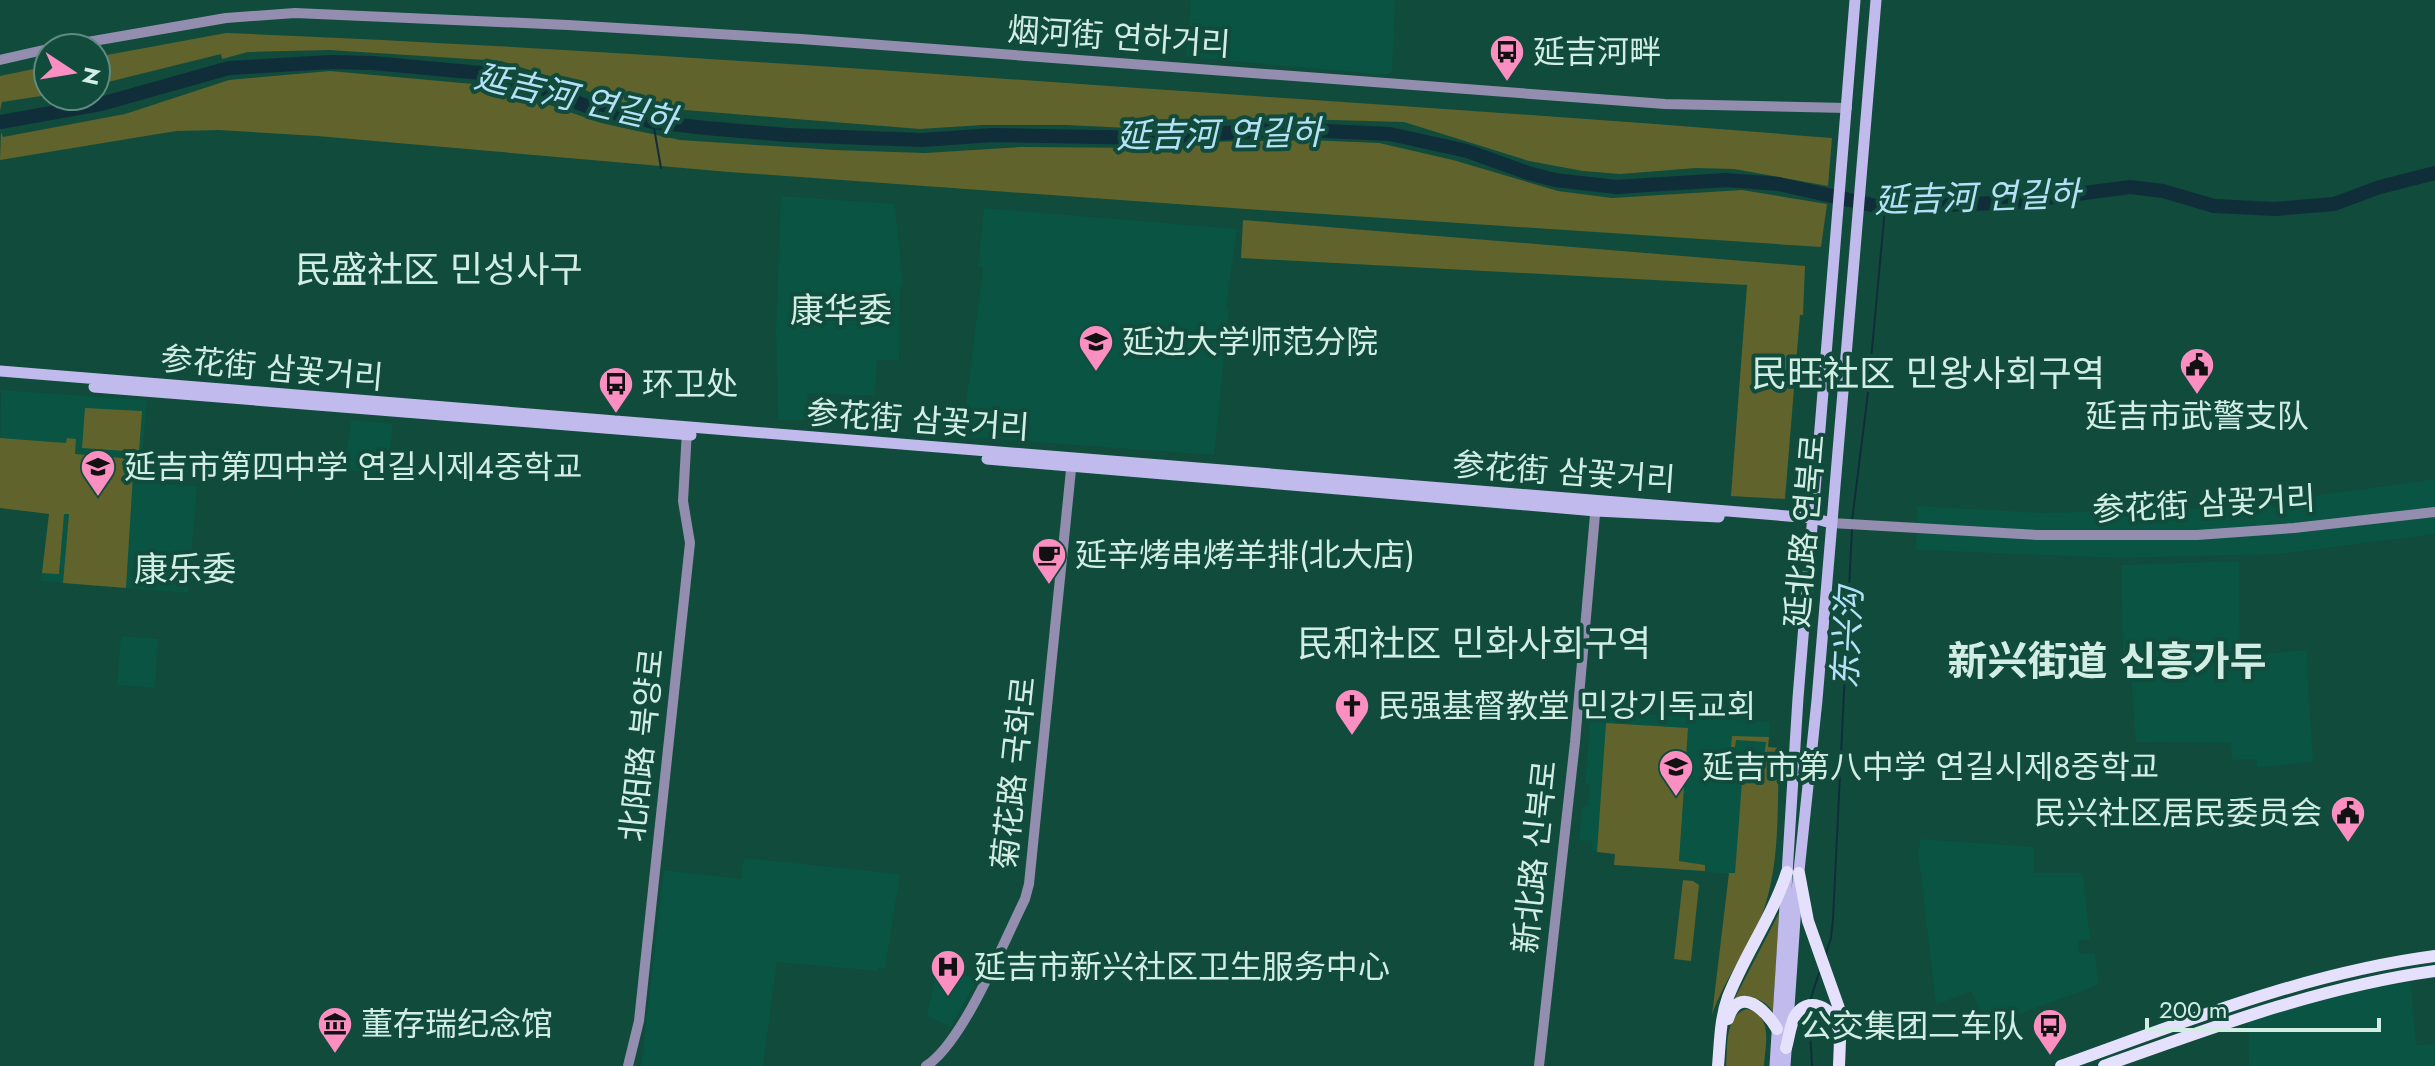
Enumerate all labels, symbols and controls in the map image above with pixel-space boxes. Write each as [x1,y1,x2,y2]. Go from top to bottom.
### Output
street label: 烟河街 연하거리 [1006,6,1232,68]
place label: 延吉河畔 [1533,29,1661,75]
north arrow [32,32,112,112]
bus stop icon: 延吉河畔 [1488,33,1526,83]
water label: 延吉河 연길하 [470,51,685,146]
text: N [74,64,109,88]
water label: 延吉河 연길하 [1116,108,1326,161]
water label: 延吉河 연길하 [1873,169,2085,226]
district label: 民盛社区 민성사구 [295,243,583,295]
district label: 康华委 [790,286,892,335]
place label: 延边大学师范分院 [1122,319,1378,365]
school or university icon: 延边大学师范分院 [1077,323,1115,373]
street label: 参花街 삼꽃거리 [159,335,385,401]
public building icon: 延吉市武警支队 [2178,346,2216,396]
district label: 民旺社区 민왕사회구역 [1751,347,2105,399]
place label: 环卫处 [642,361,738,407]
bus stop icon: 环卫处 [597,365,635,415]
street label: 参花街 삼꽃거리 [805,389,1031,451]
place label: 延吉市武警支队 [2085,393,2309,439]
street label: 延北路 연북로 [1774,432,1836,630]
street label: 参花街 삼꽃거리 [1451,441,1677,503]
place label: 延吉市第四中学 연길시제4중학교 [124,444,582,490]
school or university icon: 延吉市第四中学 연길시제4중학교 [79,448,117,498]
street label: 参花街 삼꽃거리 [2091,475,2317,533]
place label: 延辛烤串烤羊排(北大店) [1075,532,1415,578]
cafe icon: 延辛烤串烤羊排(北大店) [1030,536,1068,586]
district label: 康乐委 [134,545,236,594]
water label: 东兴沟 [1820,582,1875,690]
district label: 民和社区 민화사회구역 [1297,617,1651,669]
district label: 新兴街道 신흥가두 [1947,632,2267,690]
street label: 北阳路 북양로 [609,646,675,844]
street label: 菊花路 국화로 [981,674,1047,872]
place label: 民强基督教堂 민강기독교회 [1378,683,1756,729]
church icon: 民强基督教堂 민강기독교회 [1333,687,1371,737]
place label: 延吉市第八中学 연길시제8중학교 [1702,744,2159,790]
school or university icon: 延吉市第八中学 연길시제8중학교 [1657,748,1695,798]
street label: 新北路 신북로 [1502,758,1568,956]
place label: 民兴社区居民委员会 [2034,790,2322,836]
public building icon: 民兴社区居民委员会 [2329,794,2367,844]
place label: 延吉市新兴社区卫生服务中心 [974,944,1390,990]
hospital icon: 延吉市新兴社区卫生服务中心 [929,948,967,998]
scale bar [2147,982,2379,1032]
text: 200 m [2159,992,2227,1027]
place label: 董存瑞纪念馆 [361,1001,553,1047]
place label: 公交集团二车队 [1800,1003,2024,1049]
museum icon: 董存瑞纪念馆 [316,1005,354,1055]
bus stop icon: 公交集团二车队 [2031,1007,2069,1057]

